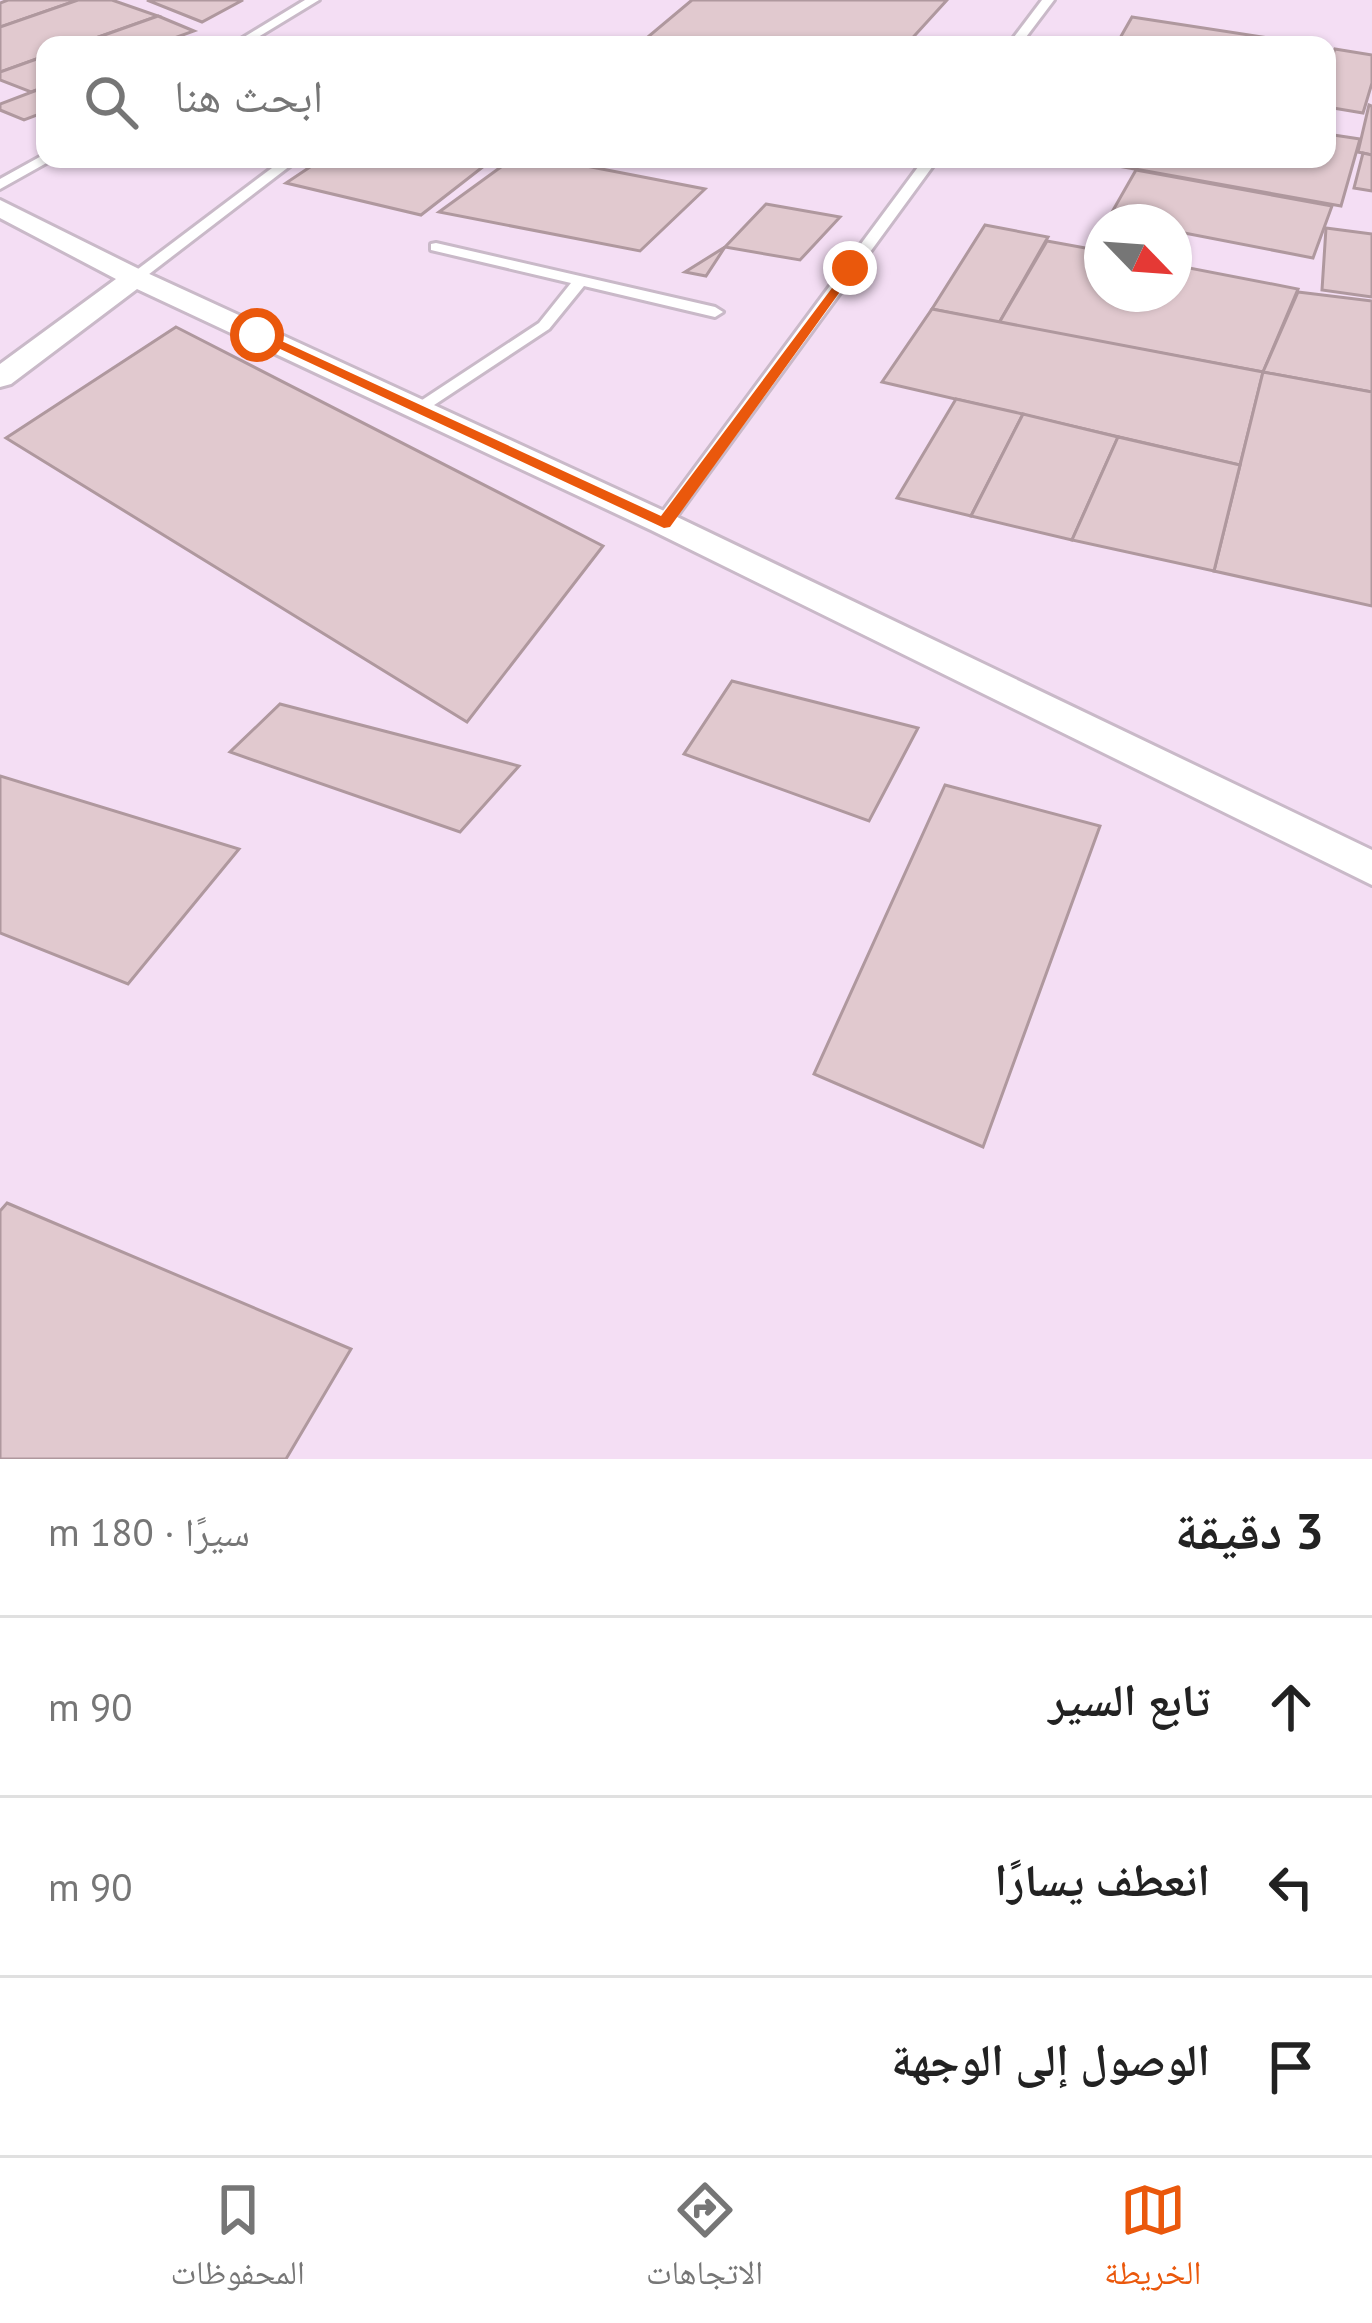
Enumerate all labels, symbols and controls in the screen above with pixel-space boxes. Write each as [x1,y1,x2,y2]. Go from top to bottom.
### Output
search box [36,36,1336,168]
text: ابحث هنا [174,66,323,124]
icon: search [78,69,144,135]
north arrow [1084,204,1192,312]
route end [823,241,877,295]
route start [230,308,284,362]
text: 3 دقيقة [1175,1497,1324,1563]
text: سيرًا · 180 m [48,1506,250,1557]
text: تابع السير [1048,1670,1210,1728]
icon: ahead [1258,1674,1324,1740]
text: 90 m [48,1681,133,1732]
text: انعطف يسارًا [995,1850,1210,1908]
icon: left [1258,1854,1324,1920]
text: 90 m [48,1861,133,1912]
text: الوصول إلى الوجهة [891,2030,1210,2088]
icon: arrive [1258,2034,1324,2100]
tab: المحفوظات [171,2177,305,2305]
tab: الاتجاهات [646,2177,763,2305]
tab: الخريطة [1104,2177,1201,2305]

